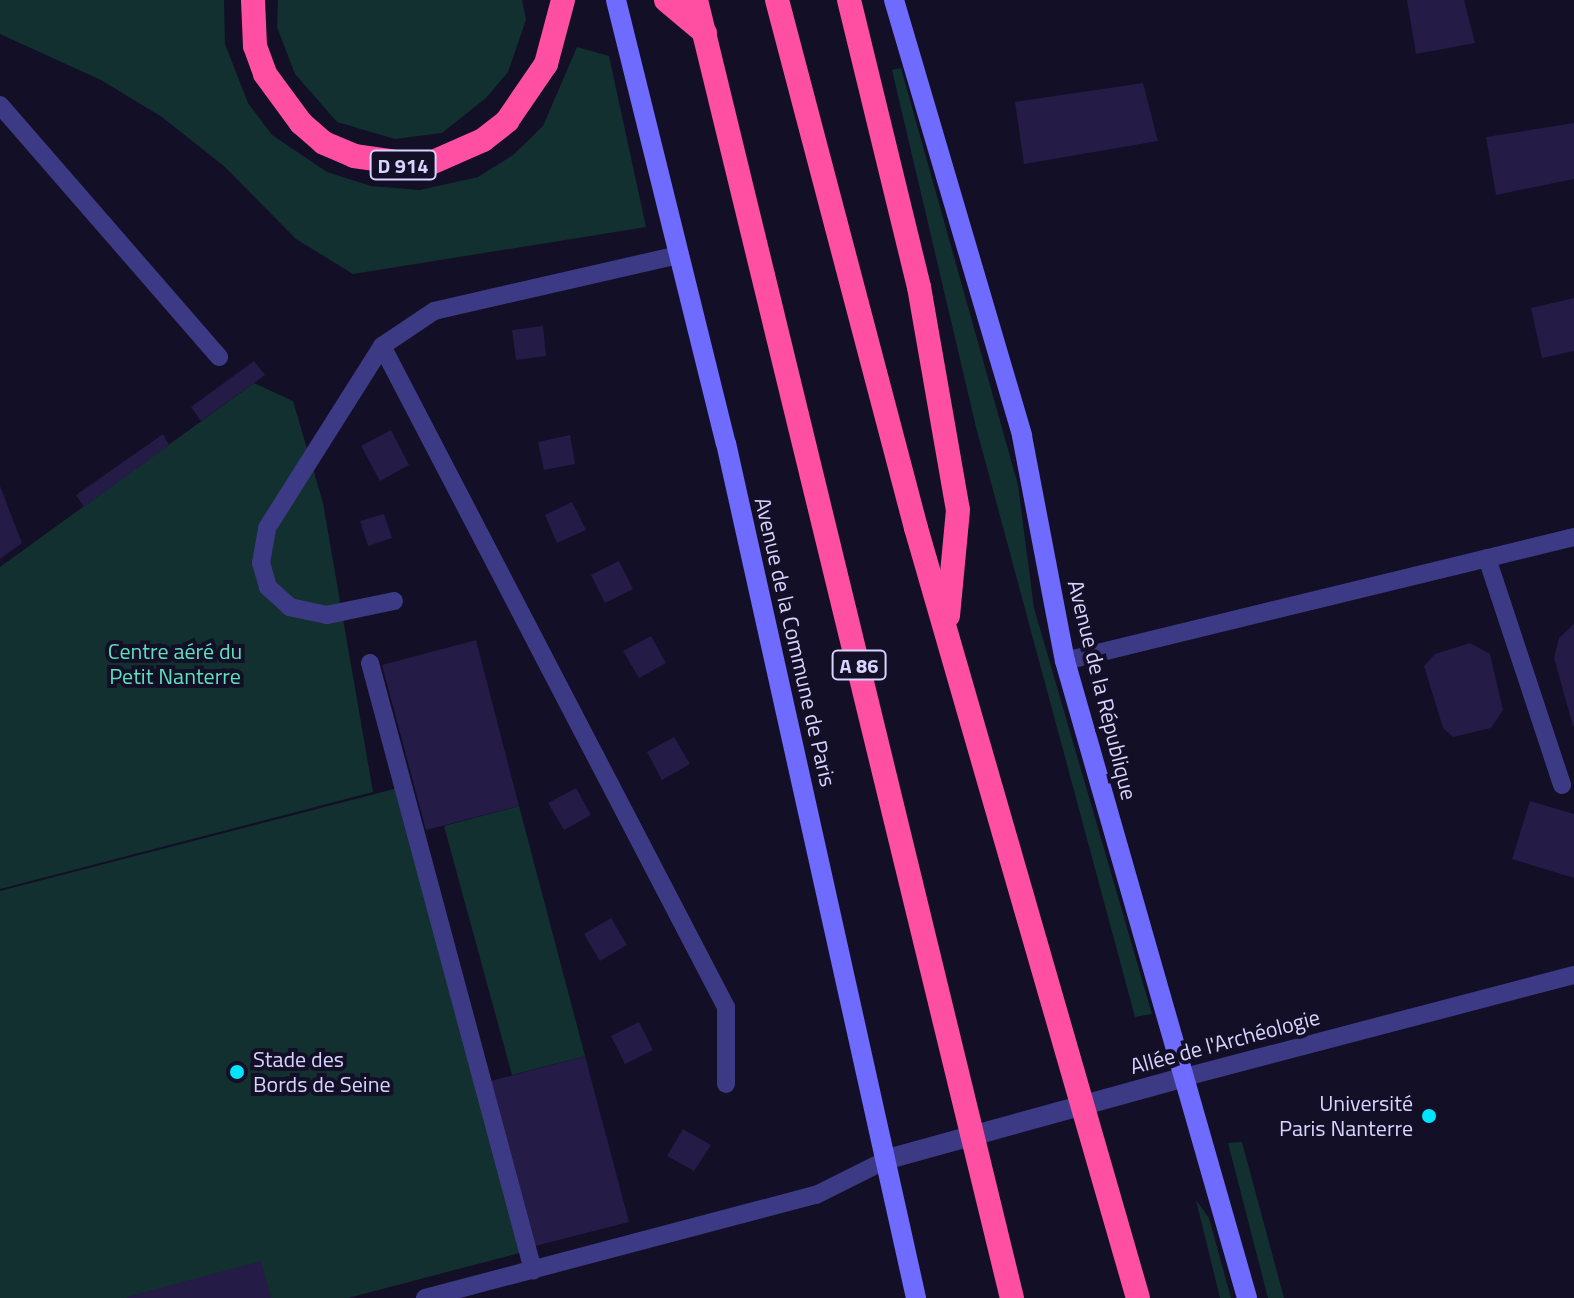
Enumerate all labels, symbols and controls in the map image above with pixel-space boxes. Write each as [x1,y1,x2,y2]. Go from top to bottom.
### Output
road number: D 914 [369,149,437,181]
street label: Avenue de la Commune de Paris [749,495,841,789]
street label: Avenue de la République [1062,577,1142,803]
park label: Centre aéré du Petit Nanterre [108,638,242,690]
road number: A 86 [831,649,887,681]
street label: Allée de l'Archéologie [1127,1004,1323,1080]
place label: Stade des Bords de Seine [253,1046,391,1098]
marker: Stade des Bords de Seine [228,1063,246,1081]
place label: Université Paris Nanterre [1279,1090,1413,1142]
marker: Université Paris Nanterre [1420,1107,1438,1125]

